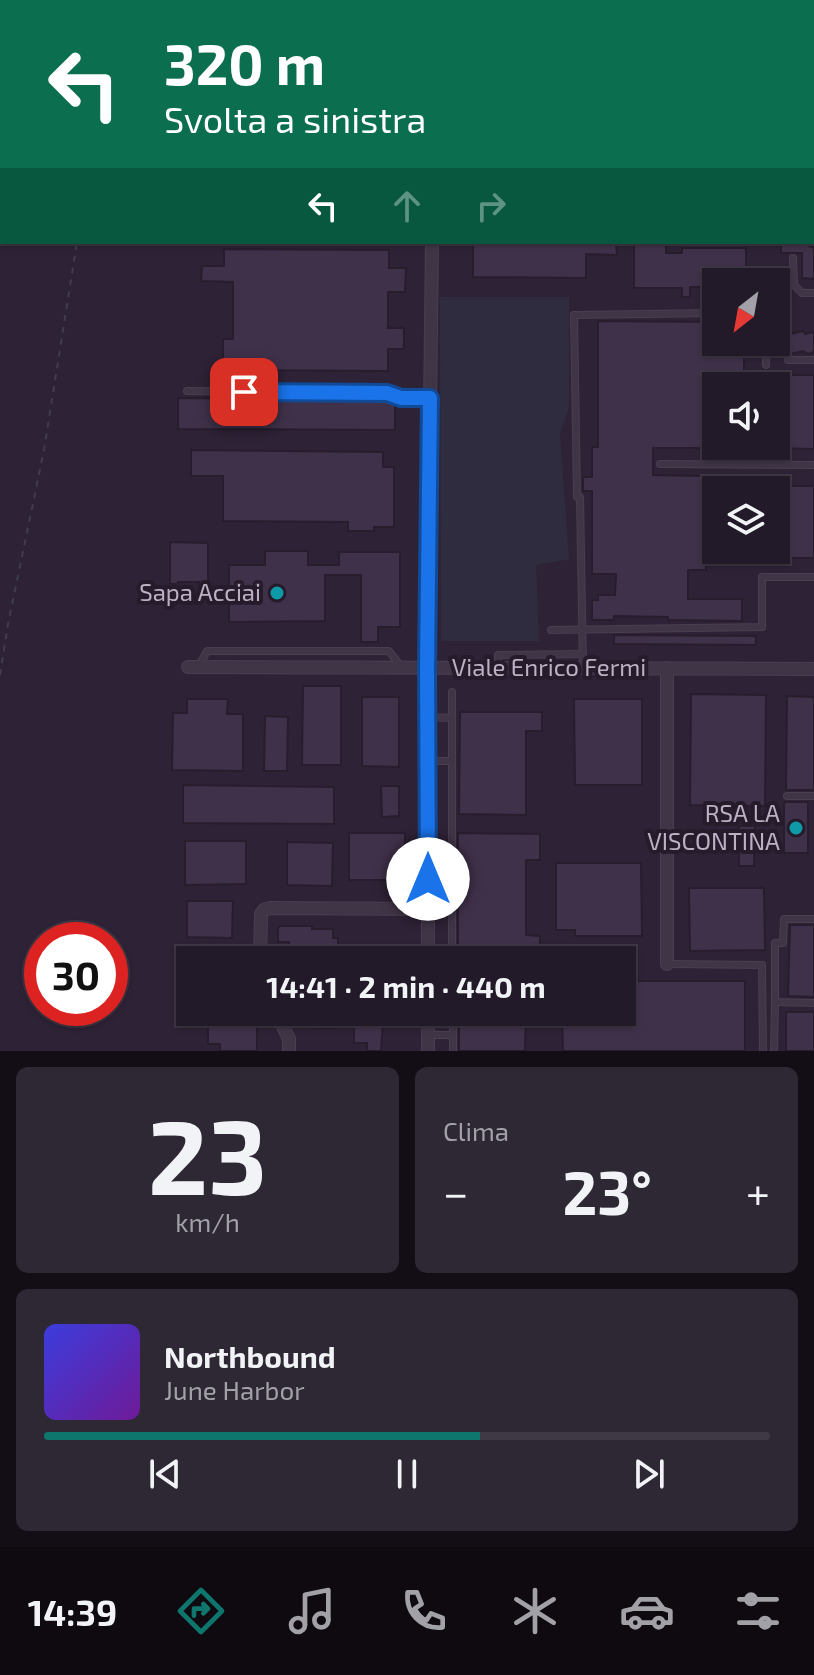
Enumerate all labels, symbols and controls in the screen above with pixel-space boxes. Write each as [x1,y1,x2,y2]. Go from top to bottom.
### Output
text: 320 m [164,29,325,96]
icon: left [32,32,136,136]
text: Svolta a sinistra [164,97,426,140]
icon: left [301,184,345,228]
icon: ahead [385,184,429,228]
icon: right [469,184,513,228]
north arrow [702,268,790,356]
map controls [702,268,790,564]
pin [210,358,278,426]
icon: arrive [222,370,266,414]
button: sound [702,372,790,460]
button: layers [702,476,790,564]
place label: Sapa Acciai [139,577,261,606]
marker: Sapa Acciai [268,584,286,602]
street label: Viale Enrico Fermi [452,652,646,681]
place label: RSA LA VISCONTINA [647,798,780,855]
marker: RSA LA VISCONTINA [787,819,805,837]
position arrow [386,837,470,921]
speed limit sign: 30 [24,922,128,1026]
text: 14:41 · 2 min · 440 m [266,968,546,1004]
text: 23 [148,1091,267,1216]
text: Clima [443,1115,509,1146]
text: 23° [562,1155,652,1227]
text: − [443,1165,469,1218]
text: + [746,1165,770,1218]
text: km/h [175,1206,240,1237]
text: Northbound [164,1338,336,1374]
text: June Harbor [164,1374,305,1405]
icon: previous [143,1452,187,1496]
icon: pause [385,1452,429,1496]
icon: next [627,1452,671,1496]
icon: directions [173,1583,229,1639]
icon: music [284,1583,340,1639]
icon: phone [396,1583,452,1639]
icon: climate [507,1583,563,1639]
icon: car [619,1583,675,1639]
icon: filters [730,1583,786,1639]
text: 14:39 [28,1590,117,1633]

